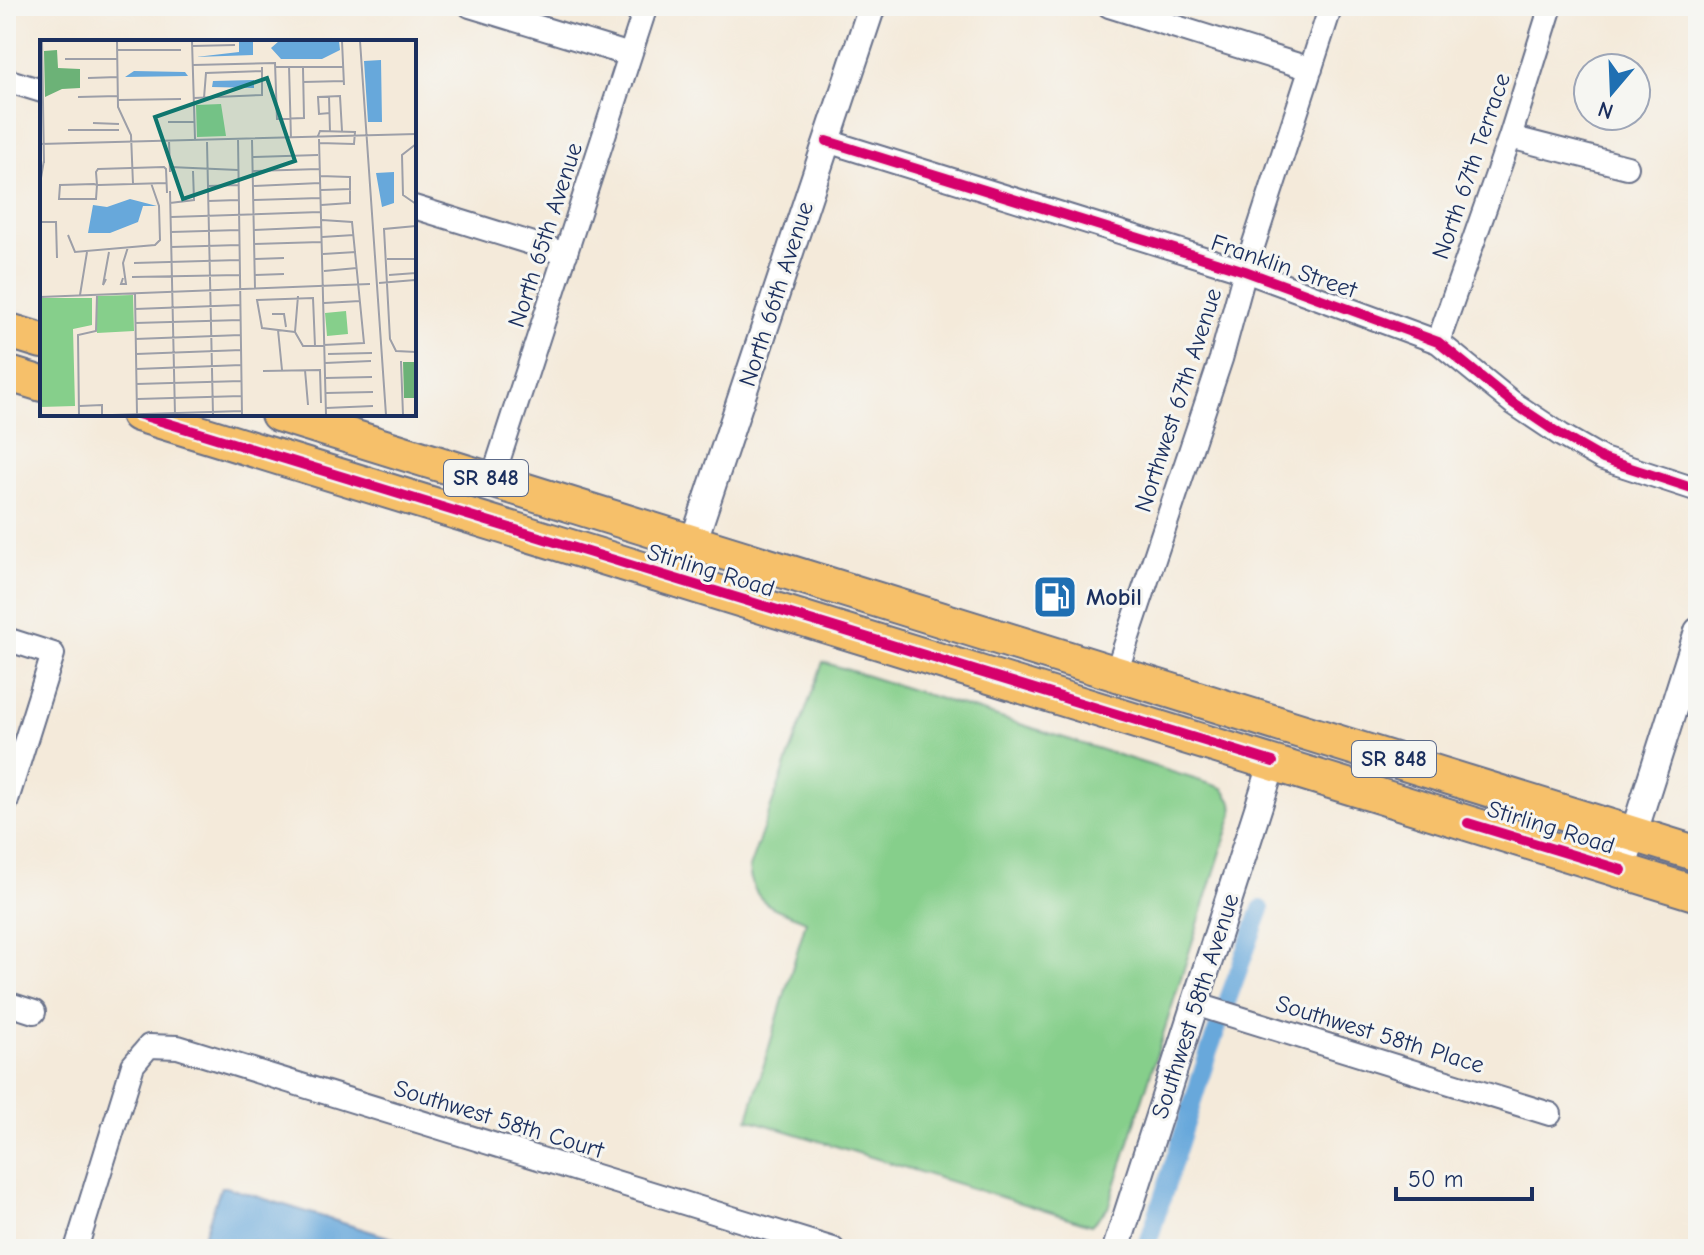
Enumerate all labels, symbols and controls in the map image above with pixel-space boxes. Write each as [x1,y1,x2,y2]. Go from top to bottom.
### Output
inset map [40,40,416,416]
north arrow [1572,52,1652,132]
street label: North 67th Terrace [1426,69,1516,263]
text: N [1595,95,1617,125]
street label: North 65th Avenue [502,139,588,331]
street label: North 66th Avenue [733,198,819,390]
street label: Franklin Street [1207,228,1362,304]
street label: Northwest 67th Avenue [1129,285,1227,515]
road number: SR 848 [444,460,528,496]
street label: Stirling Road [644,537,778,603]
fuel station icon: Mobil [1031,573,1079,621]
place label: Mobil [1086,583,1142,611]
road number: SR 848 [1352,741,1436,777]
street label: Stirling Road [1484,794,1618,860]
street label: Southwest 58th Avenue [1145,890,1245,1122]
street label: Southwest 58th Place [1272,989,1488,1079]
street label: Southwest 58th Court [391,1074,608,1165]
scale bar [1396,1151,1532,1201]
text: 50 m [1408,1165,1464,1193]

